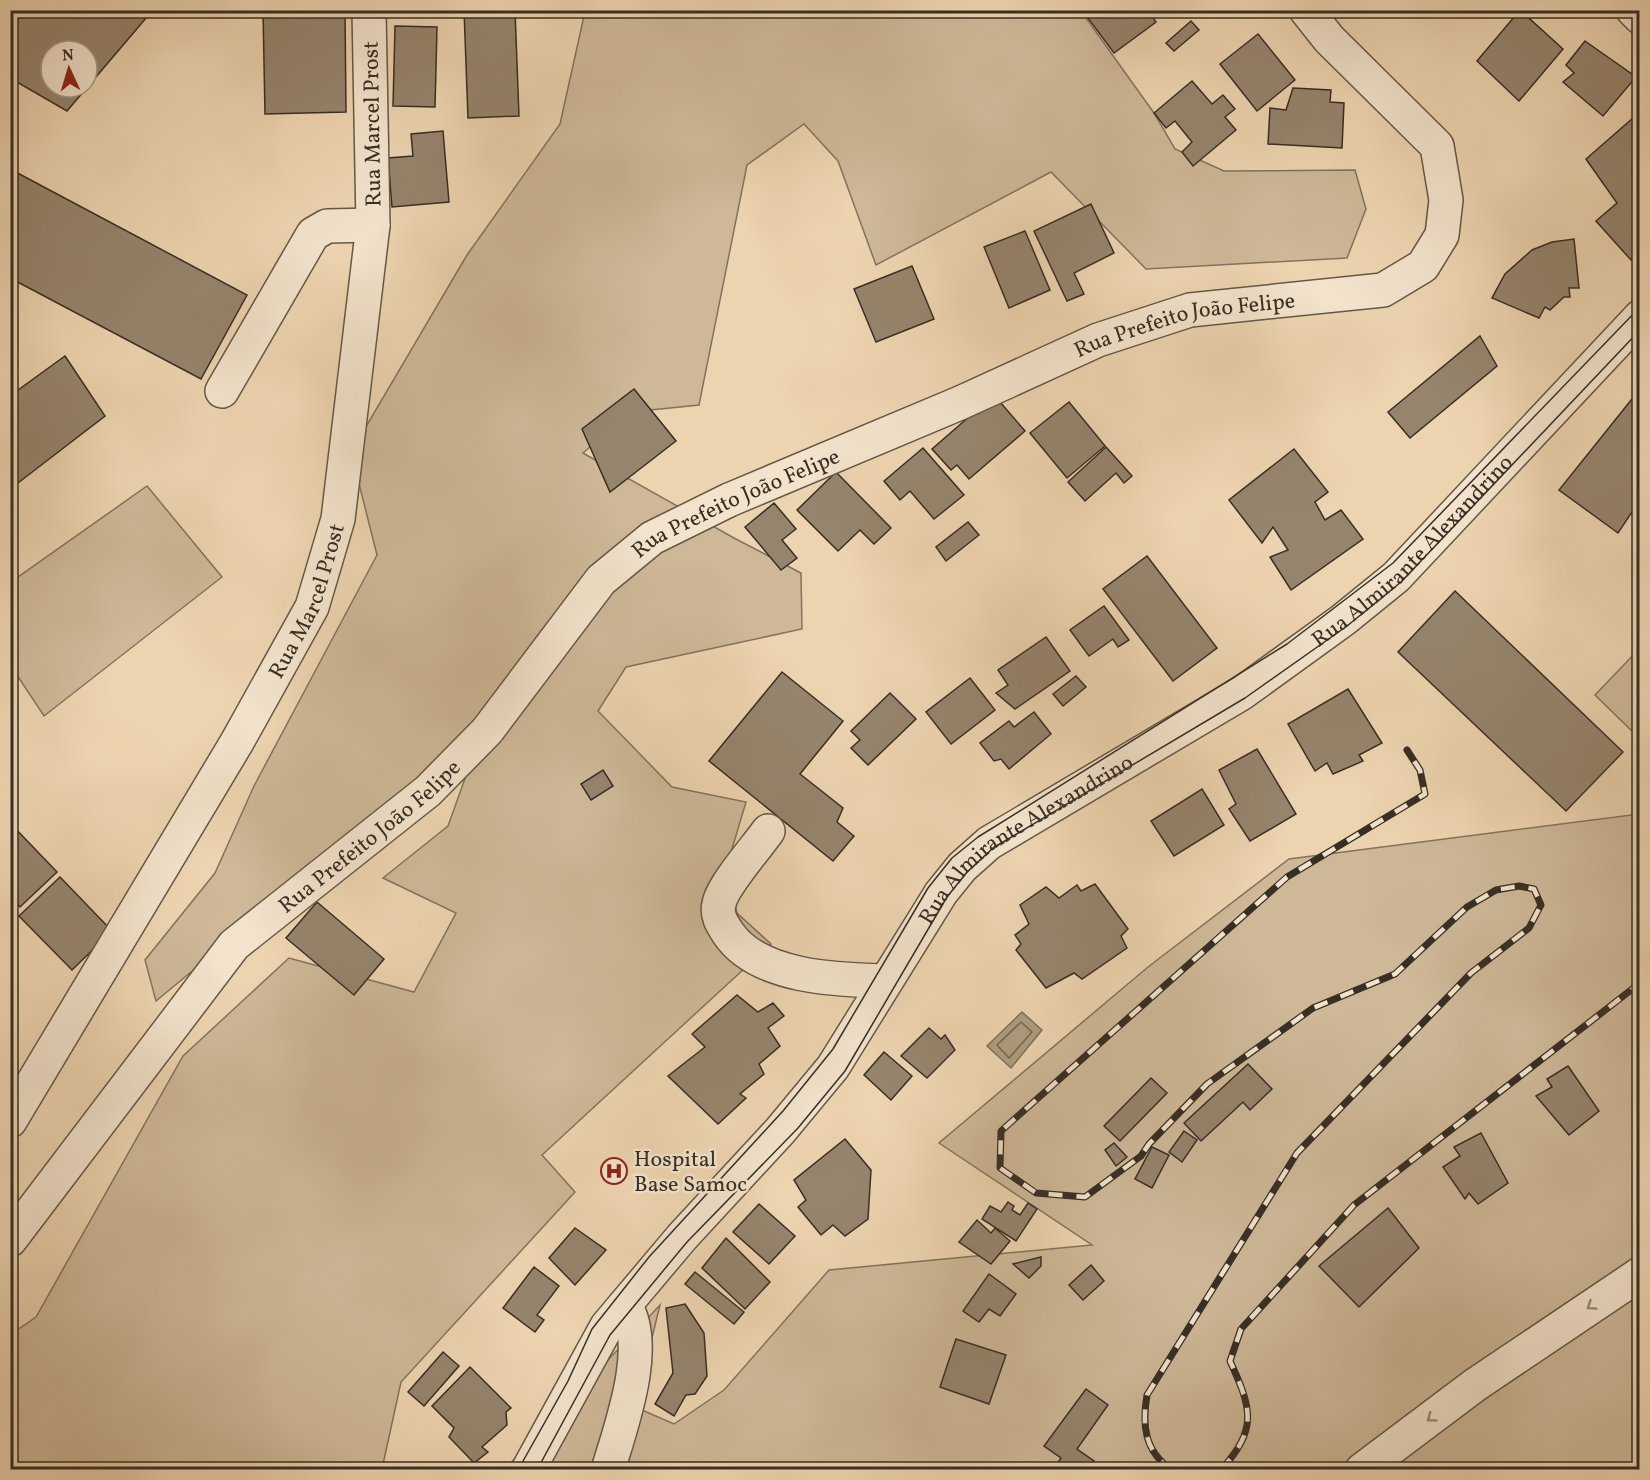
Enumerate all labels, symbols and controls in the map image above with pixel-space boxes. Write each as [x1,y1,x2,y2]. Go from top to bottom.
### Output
north arrow [39,39,99,99]
street label: Rua Marcel Prost [357,41,390,207]
text: N [62,45,75,67]
street label: Rua Prefeito João Felipe [1069,286,1297,367]
street label: Rua Prefeito João Felipe [626,442,845,567]
street label: Rua Almirante Alexandrino [1306,449,1521,656]
street label: Rua Marcel Prost [262,520,354,685]
street label: Rua Almirante Alexandrino [912,748,1140,931]
street label: Rua Prefeito João Felipe [273,754,469,922]
place label: Hospital Base Samoc [634,1145,747,1201]
hospital icon: Hospital Base Samoc [599,1156,629,1186]
one-way arrow [1587,1299,1597,1311]
one-way arrow [1427,1411,1438,1422]

